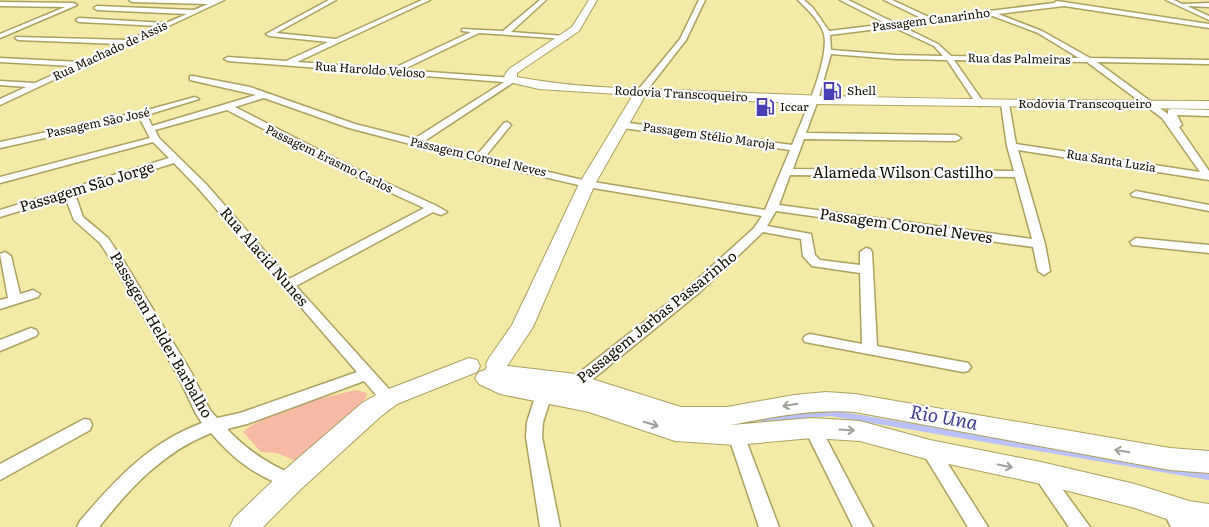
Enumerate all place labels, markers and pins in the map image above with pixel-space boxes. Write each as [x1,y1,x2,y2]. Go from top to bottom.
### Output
fuel station icon: Shell [821,80,843,102]
place label: Shell [847,81,876,99]
fuel station icon: Iccar [754,96,776,118]
place label: Iccar [780,97,809,115]

